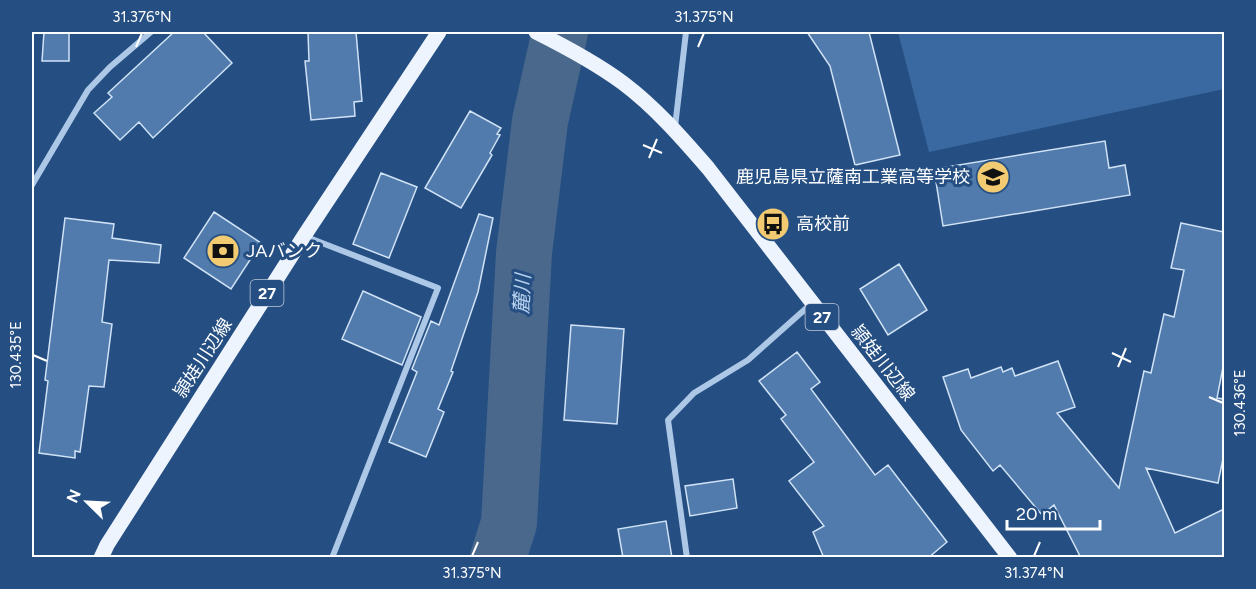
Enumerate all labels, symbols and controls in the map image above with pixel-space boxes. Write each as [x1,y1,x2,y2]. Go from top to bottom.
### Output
text: 31.376°N [112,8,172,26]
text: 31.375°N [674,8,734,26]
school or university icon: 鹿児島県立薩南工業高等学校 [975,159,1011,195]
place label: 鹿児島県立薩南工業高等学校 [736,166,970,188]
bus stop icon: 高校前 [755,206,791,242]
place label: 高校前 [796,213,850,235]
bank icon: JAバンク [205,233,241,269]
place label: JAバンク [246,240,322,262]
water label: 麓川 [509,271,535,315]
road number: 27 [250,280,284,306]
road number: 27 [806,304,838,330]
street label: 頴娃川辺線 [169,314,237,402]
text: 130.435°E [7,321,25,389]
street label: 頴娃川辺線 [847,321,919,405]
text: 130.436°E [1231,369,1249,437]
north arrow [57,472,117,532]
text: N [63,487,85,506]
scale bar [1007,493,1100,531]
text: 20 m [1016,503,1057,525]
text: 31.375°N [442,564,502,582]
text: 31.374°N [1004,564,1064,582]

